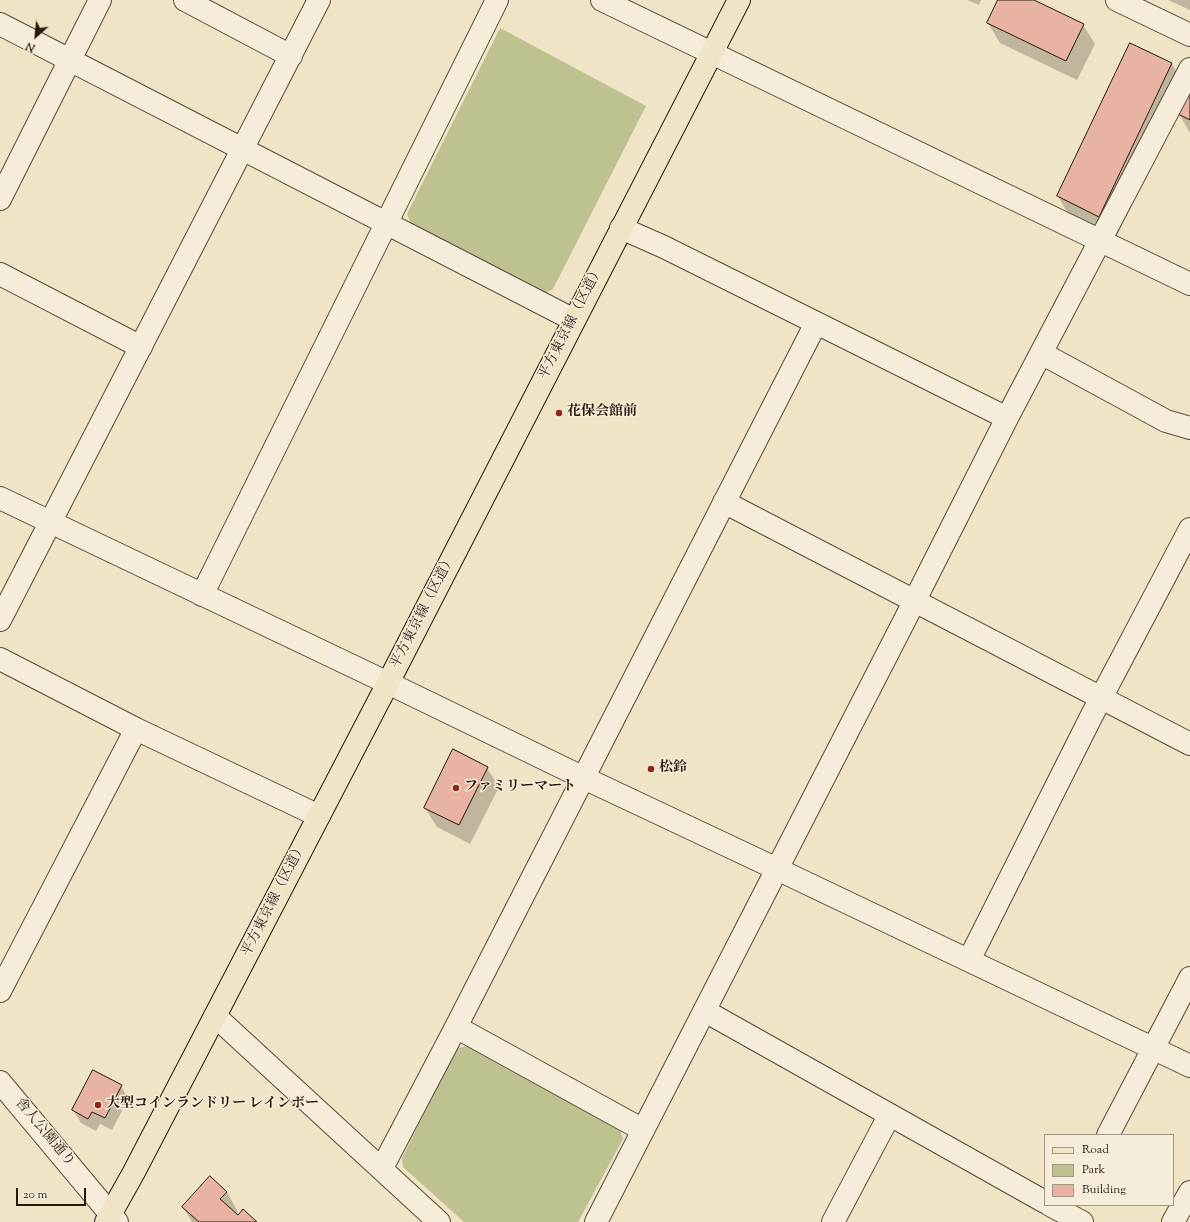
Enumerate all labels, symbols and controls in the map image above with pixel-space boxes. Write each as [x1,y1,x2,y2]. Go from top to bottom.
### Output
north arrow [16,16,56,56]
text: N [23,38,38,56]
street label: 平方東京線（区道） [536,263,608,383]
place label: 花保会館前 [567,405,637,421]
marker: 花保会館前 [554,408,564,418]
street label: 平方東京線（区道） [388,552,460,672]
place label: 松鈴 [659,761,687,777]
marker: 松鈴 [646,764,656,774]
place label: ファミリーマート [464,780,576,796]
marker: ファミリーマート [451,783,461,793]
street label: 平方東京線（区道） [239,840,311,960]
street label: 舎人公園通り [11,1095,77,1171]
place label: 大型コインランドリー レインボー [106,1097,319,1113]
marker: 大型コインランドリー レインボー [93,1100,103,1110]
legend [1044,1134,1174,1206]
text: Road [1082,1141,1109,1159]
text: Park [1082,1161,1105,1179]
scale bar [18,1180,88,1206]
text: Building [1082,1181,1126,1199]
text: 20 m [23,1186,47,1204]

